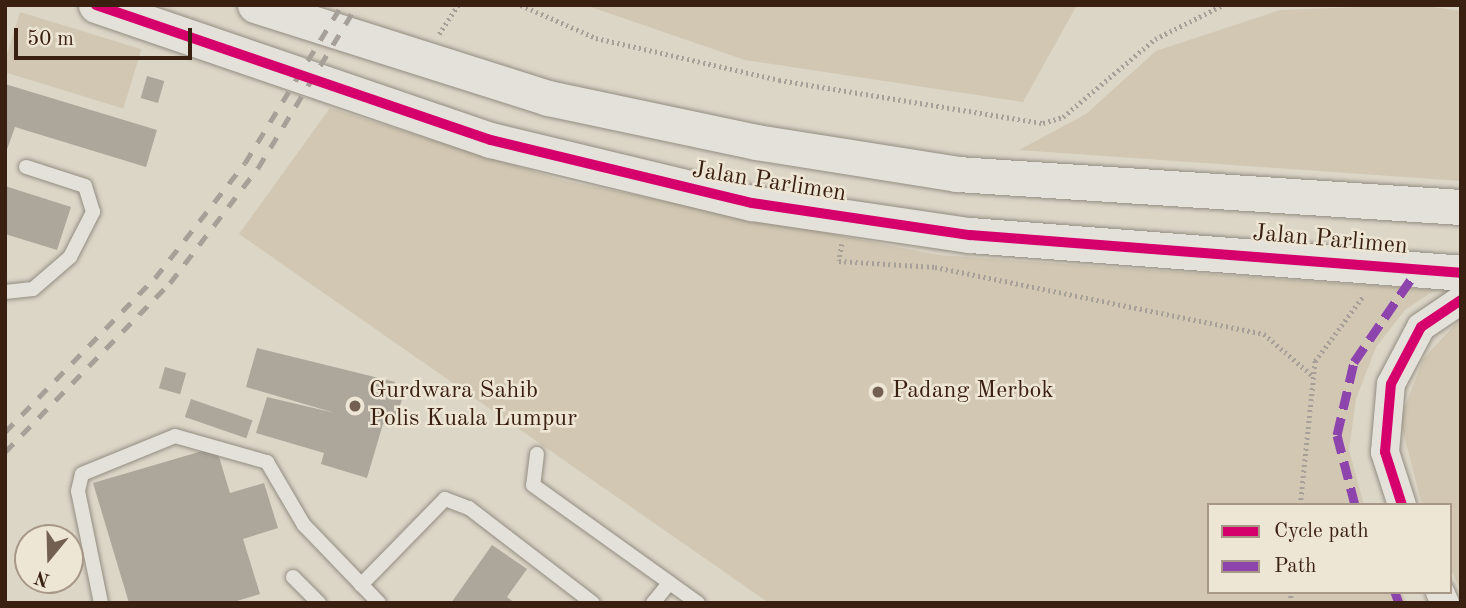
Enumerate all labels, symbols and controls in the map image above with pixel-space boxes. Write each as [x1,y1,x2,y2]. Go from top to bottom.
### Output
scale bar [18,14,196,58]
text: 50 m [27,29,74,50]
street label: Jalan Parlimen [690,157,848,209]
street label: Jalan Parlimen [1251,220,1409,262]
place label: Gurdwara Sahib Polis Kuala Lumpur [369,378,577,434]
place label: Padang Merbok [892,378,1054,406]
marker: Padang Merbok [870,384,886,400]
marker: Gurdwara Sahib Polis Kuala Lumpur [347,398,363,414]
legend [1207,503,1452,594]
text: Cycle path [1274,521,1369,542]
north arrow [14,524,84,594]
text: Path [1274,556,1317,577]
text: N [33,566,53,589]

